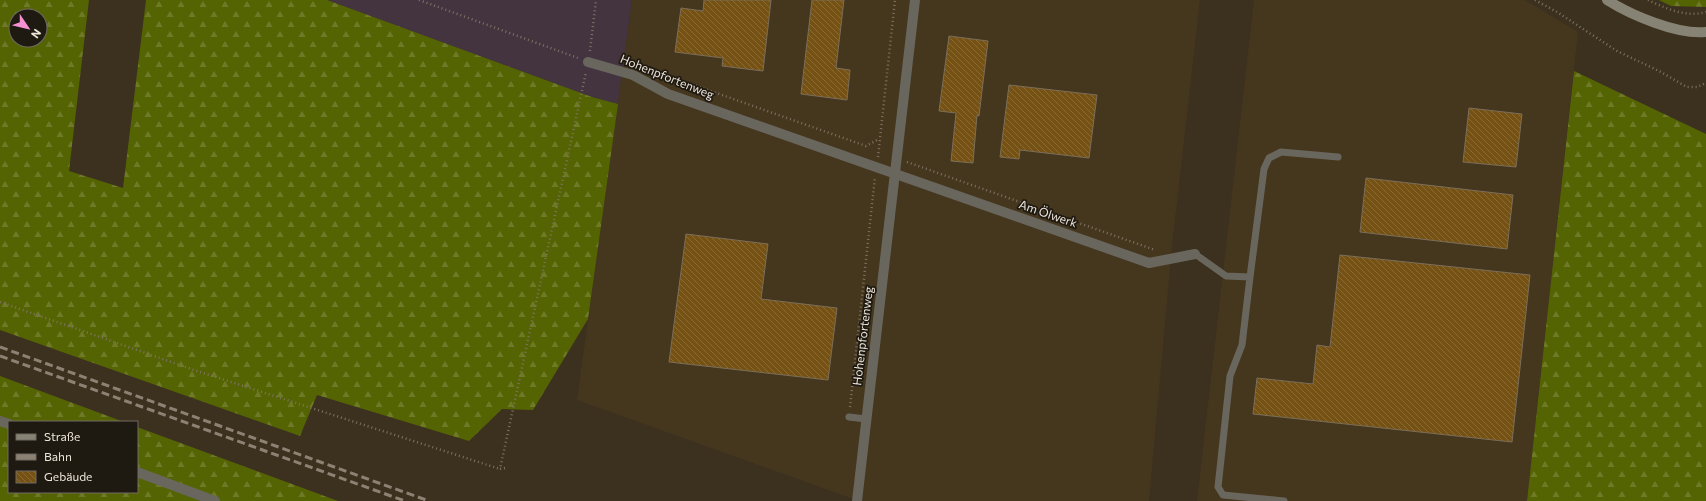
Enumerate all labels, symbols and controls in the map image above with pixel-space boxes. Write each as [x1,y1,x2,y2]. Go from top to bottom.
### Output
north arrow [8,8,48,48]
text: N [29,27,44,41]
street label: Hohenpfortenweg [618,51,717,101]
street label: Am Ölwerk [1017,197,1080,230]
street label: Hohenpfortenweg [849,285,875,386]
legend [8,421,138,493]
text: Straße [44,429,80,443]
text: Bahn [44,449,72,463]
text: Gebäude [44,469,92,483]

